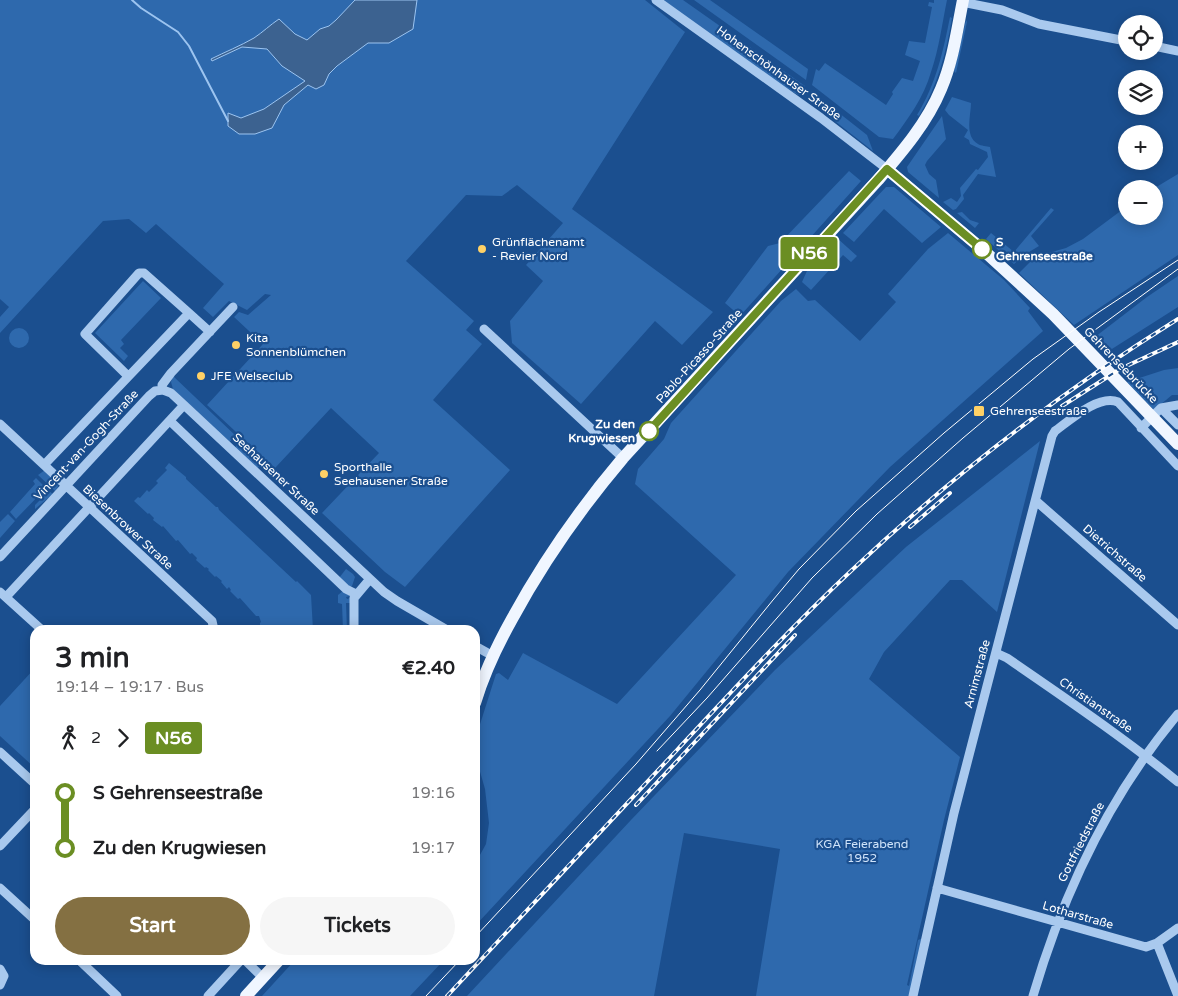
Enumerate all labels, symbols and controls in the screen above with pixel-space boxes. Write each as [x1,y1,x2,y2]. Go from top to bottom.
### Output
map controls [1118,15,1163,225]
button: locate [1118,15,1163,60]
street label: Hohenschönhauser Straße [714,23,844,123]
button: layers [1118,70,1163,115]
button: + [1118,125,1163,170]
button: − [1118,180,1163,225]
place label: Grünflächenamt - Revier Nord [492,235,585,263]
place label: S Gehrenseestraße [996,235,1093,263]
line badge: N56 [780,237,838,269]
marker: S Gehrenseestraße [972,239,992,259]
text: N56 [790,242,828,264]
marker: Grünflächenamt - Revier Nord [476,243,488,255]
street label: Pablo-Picasso-Straße [653,306,745,406]
street label: Gehrenseebrücke [1081,324,1161,406]
place label: Kita Sonnenblümchen [246,331,346,359]
marker: Kita Sonnenblümchen [230,339,242,351]
place label: JFE Welseclub [211,369,293,383]
marker: JFE Welseclub [195,370,207,382]
street label: Vincent-van-Gogh-Straße [31,387,141,503]
marker: Gehrenseestraße [972,404,986,418]
place label: Gehrenseestraße [990,404,1087,418]
place label: Zu den Krugwiesen [568,417,635,446]
marker: Zu den Krugwiesen [639,421,659,441]
street label: Seehausener Straße [230,430,323,518]
place label: Sporthalle Seehausener Straße [334,460,448,488]
marker: Sporthalle Seehausener Straße [318,468,330,480]
street label: Biesenbrower Straße [80,482,176,573]
street label: Dietrichstraße [1080,521,1150,585]
street label: Arnimstraße [961,638,993,710]
text: 3 min [55,641,130,675]
text: €2.40 [402,657,455,679]
street label: Christianstraße [1057,675,1136,736]
text: 19:14 – 19:17 · Bus [55,677,204,697]
icon: walk [55,724,83,752]
icon: forward [109,724,137,752]
text: N56 [155,727,192,749]
text: 2 [91,728,101,748]
text: S Gehrenseestraße [93,782,263,804]
text: 19:16 [411,783,455,803]
street label: Gottfriedstraße [1055,800,1107,884]
text: Zu den Krugwiesen [93,837,266,859]
park label: KGA Feierabend 1952 [816,837,908,865]
text: 19:17 [411,838,455,858]
button: Start [55,897,250,955]
button: Tickets [260,897,455,955]
street label: Lotharstraße [1041,898,1115,932]

